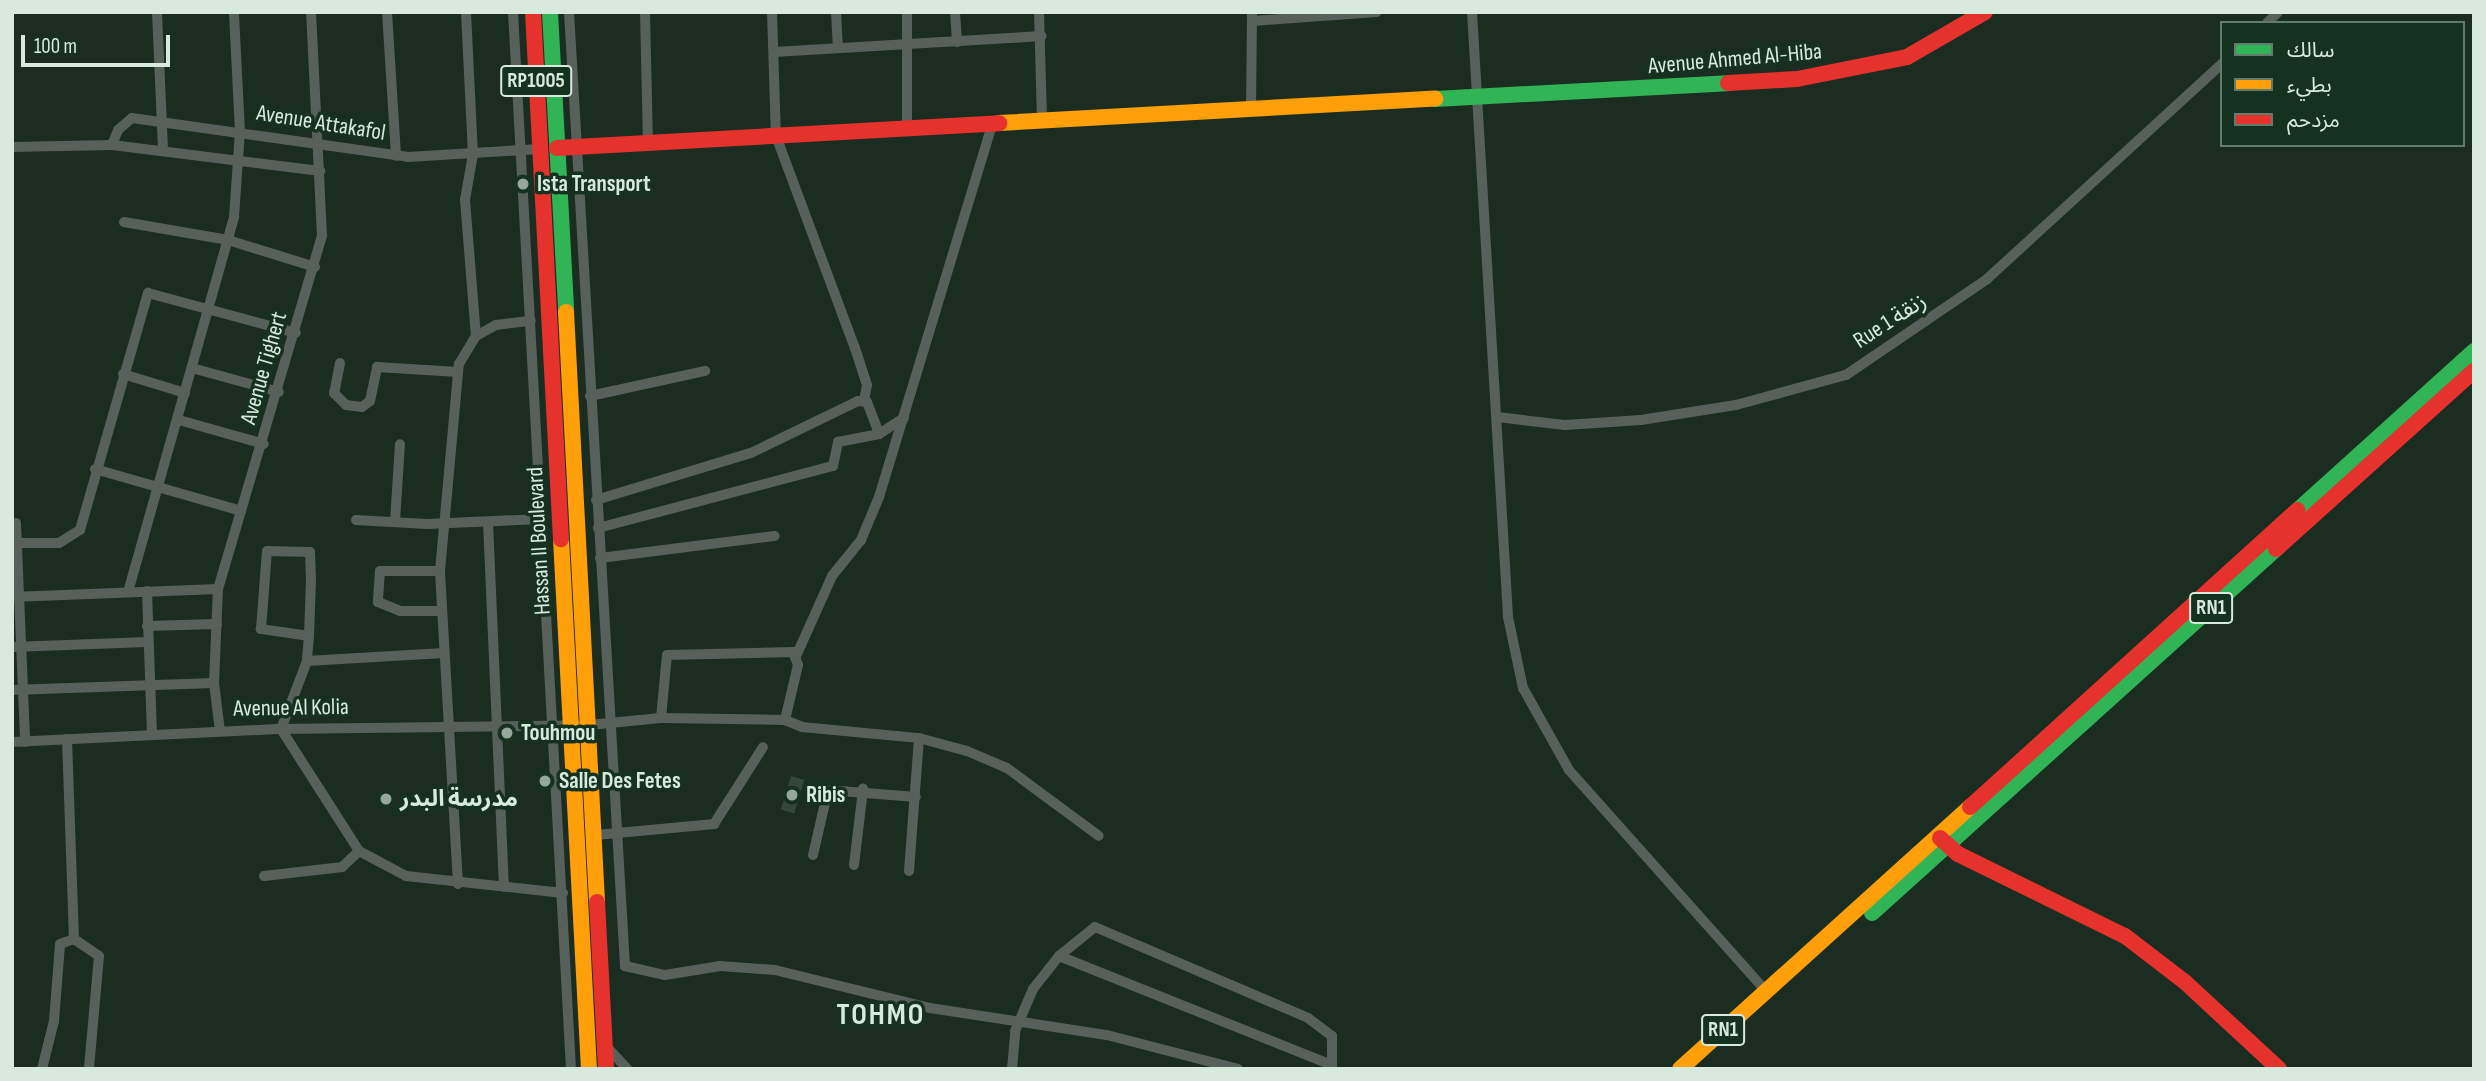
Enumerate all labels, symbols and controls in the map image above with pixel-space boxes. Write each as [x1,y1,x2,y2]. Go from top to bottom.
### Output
scale bar [24,21,173,65]
legend [2220,21,2465,147]
text: 100 m [34,34,77,59]
street label: Avenue Ahmed Al-Hiba [1647,38,1823,80]
text: سالك [2287,38,2334,63]
road number: RP1005 [499,64,573,98]
text: بطيء [2287,73,2332,98]
street label: Avenue Attakafol [255,99,387,147]
text: مزدحم [2287,108,2340,133]
place label: Ista Transport [537,170,651,198]
marker: Ista Transport [515,176,531,192]
street label: Rue 1 زنقة [1848,287,1932,355]
street label: Avenue Tighert [235,309,293,427]
street label: Hassan II Boulevard [521,466,557,616]
road number: RN1 [2188,590,2234,626]
street label: Avenue Al Kolia [233,693,349,723]
place label: Touhmou [521,719,595,747]
marker: Touhmou [499,725,515,741]
place label: Salle Des Fetes [559,767,681,795]
marker: Salle Des Fetes [537,773,553,789]
place label: Ribis [806,781,845,809]
place label: مدرسة البدر [400,785,518,813]
marker: Ribis [784,787,800,803]
marker: مدرسة البدر [378,791,394,807]
district label: TOHMO [837,997,925,1033]
road number: RN1 [1700,1012,1746,1048]

